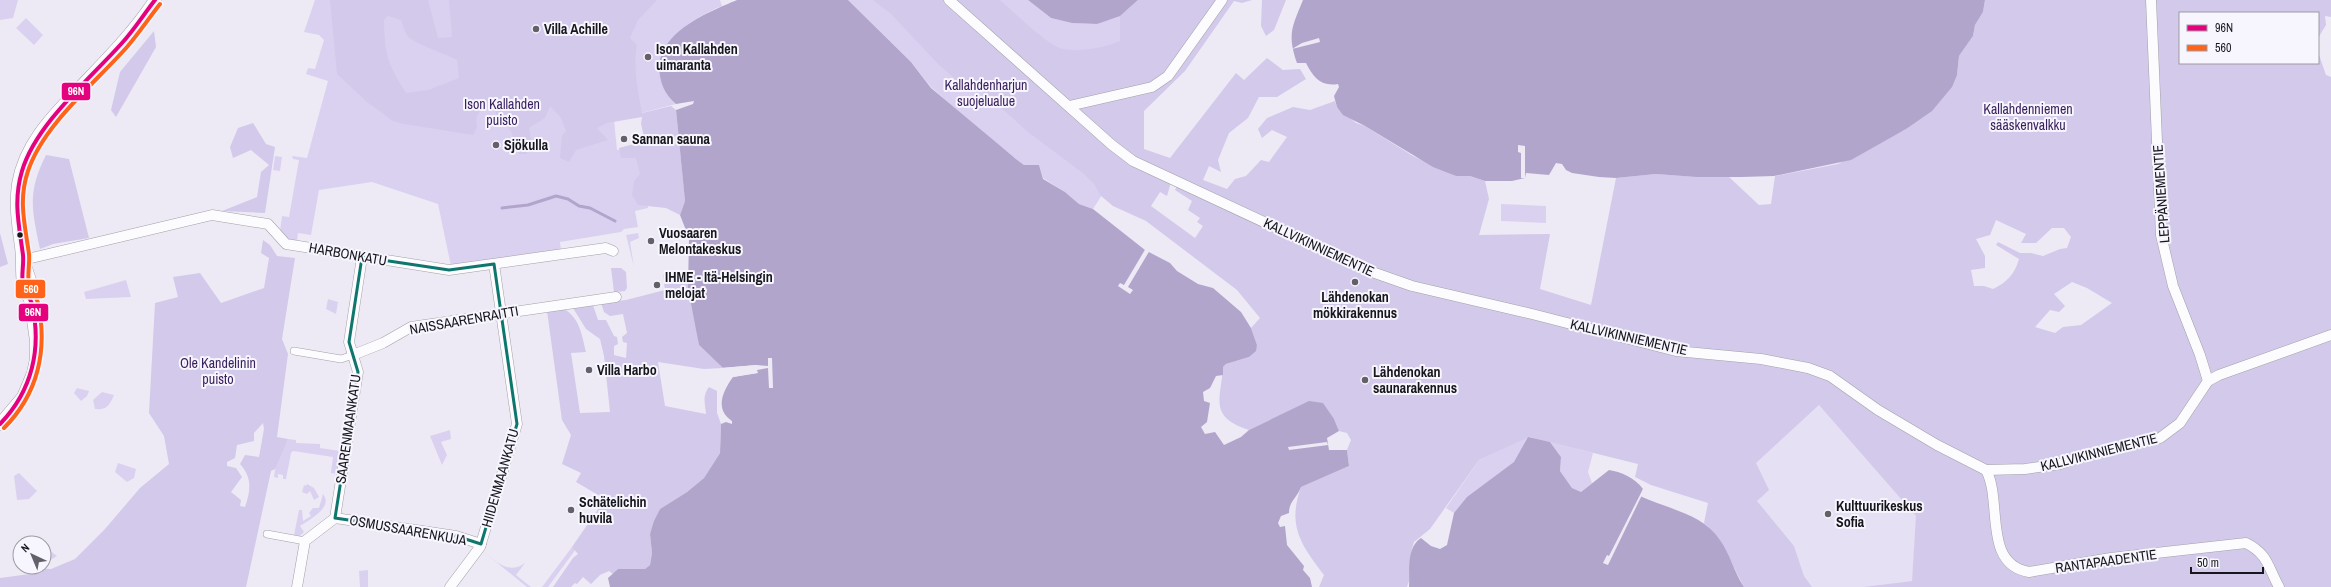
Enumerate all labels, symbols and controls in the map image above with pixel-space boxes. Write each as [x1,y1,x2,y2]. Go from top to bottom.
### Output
legend [2179,12,2319,64]
place label: Villa Achille [544,20,608,38]
text: 96N [2215,20,2233,36]
marker: Villa Achille [531,24,541,34]
place label: Ison Kallahden uimaranta [656,40,738,74]
text: 560 [2215,40,2231,56]
marker: Ison Kallahden uimaranta [643,52,653,62]
park label: Kallahdenharjun suojelualue [945,76,1027,110]
line badge: 96N [61,82,91,101]
text: 96N [68,84,84,98]
park label: Ison Kallahden puisto [464,95,540,129]
park label: Kallahdenniemen sääskenvalkku [1983,100,2073,134]
place label: Sannan sauna [632,130,710,148]
marker: Sannan sauna [619,134,629,144]
place label: Sjökulla [504,136,549,154]
marker: Sjökulla [491,140,501,150]
street label: LEPPÄNIEMENTIE [2149,144,2173,244]
street label: KALLVIKINNIEMENTIE [1261,214,1377,280]
place label: Vuosaaren Melontakeskus [659,224,741,258]
unlabelled marker [15,230,25,240]
marker: Vuosaaren Melontakeskus [646,236,656,246]
street label: HARBONKATU [308,238,388,270]
place label: IHME - Itä-Helsingin melojat [665,268,773,302]
marker: Lähdenokan mökkirakennus [1350,277,1360,287]
line badge: 560 [15,279,46,299]
marker: IHME - Itä-Helsingin melojat [652,280,662,290]
text: 560 [23,282,39,296]
place label: Lähdenokan mökkirakennus [1313,288,1397,322]
street label: NAISSAARENRAITTI [408,302,520,338]
line badge: 96N [18,303,49,322]
text: 96N [25,305,41,319]
street label: KALLVIKINNIEMENTIE [1569,315,1689,359]
park label: Ole Kandelinin puisto [180,354,256,388]
place label: Villa Harbo [597,361,657,379]
place label: Lähdenokan saunarakennus [1373,363,1457,397]
marker: Villa Harbo [584,365,594,375]
street label: SAARENMAANKATU [331,373,365,485]
marker: Lähdenokan saunarakennus [1360,375,1370,385]
street label: HIIDENMAANKATU [477,427,523,529]
street label: KALLVIKINNIEMENTIE [2039,429,2159,475]
place label: Schätelichin huvila [579,493,647,527]
place label: Kulttuurikeskus Sofia [1836,497,1923,531]
marker: Schätelichin huvila [566,505,576,515]
marker: Kulttuurikeskus Sofia [1823,509,1833,519]
street label: OSMUSSAARENKUJA [348,511,468,549]
north arrow [12,535,52,575]
text: N [18,541,32,555]
street label: RANTAPAADENTIE [2054,545,2158,577]
scale bar [2191,549,2263,575]
text: 50 m [2197,555,2219,571]

